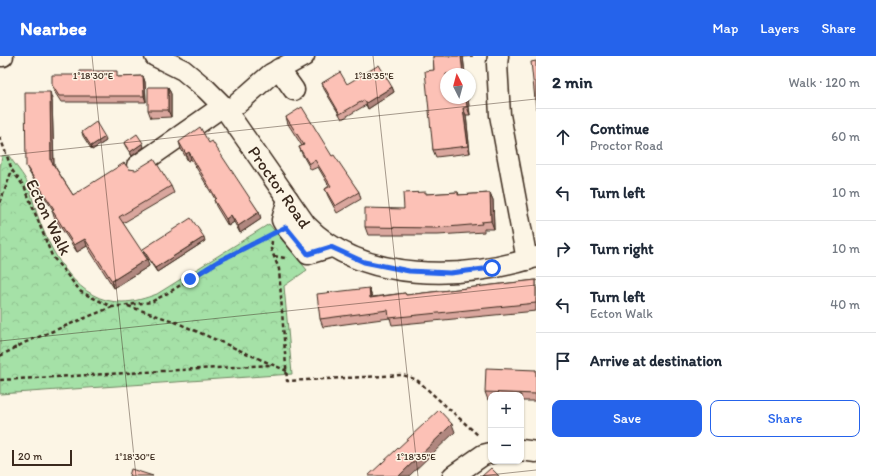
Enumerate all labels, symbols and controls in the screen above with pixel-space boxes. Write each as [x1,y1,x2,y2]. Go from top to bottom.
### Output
text: Nearbee [20,17,87,40]
text: Map [713,20,738,37]
text: Layers [760,20,799,37]
text: Share [821,20,856,37]
north arrow [440,68,476,104]
text: 1°18'30"E [73,69,114,82]
text: 1°18'35"E [354,69,394,82]
text: 2 min [552,72,592,92]
text: Walk · 120 m [789,75,860,90]
text: Continue [590,120,649,138]
icon: ahead [552,126,574,148]
text: 60 m [831,129,860,144]
text: Proctor Road [590,138,663,153]
street label: Proctor Road [244,142,315,232]
street label: Ecton Walk [22,176,76,259]
icon: left [552,182,574,204]
text: Turn left [590,184,645,202]
text: 10 m [832,185,860,200]
icon: right [552,238,574,260]
text: Turn right [590,240,654,258]
text: 10 m [832,241,860,256]
route start [483,259,501,277]
route end [181,270,199,288]
text: Turn left [590,288,645,306]
icon: left [552,294,574,316]
text: 40 m [830,297,860,312]
text: Ecton Walk [590,306,653,321]
icon: arrive [552,350,574,372]
text: Arrive at destination [590,352,722,370]
map controls [488,392,524,464]
button: + [488,392,524,428]
button: Save [552,400,702,437]
button: Share [710,400,860,437]
button: − [488,428,524,464]
scale bar [12,448,72,467]
text: 20 m [18,450,42,463]
text: 1°18'30"E [115,450,156,463]
text: 1°18'35"E [396,450,436,463]

